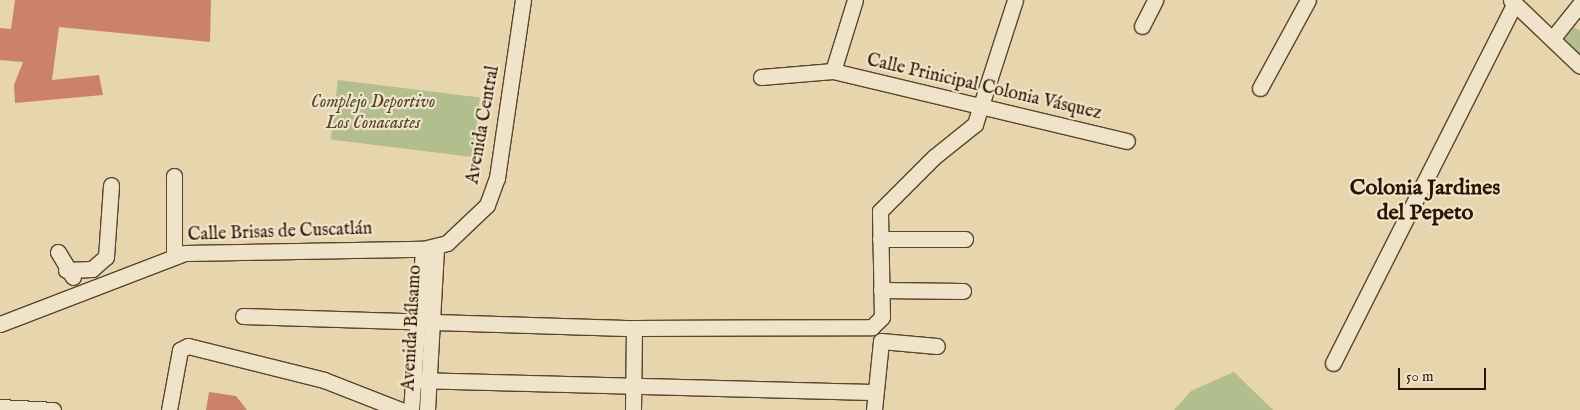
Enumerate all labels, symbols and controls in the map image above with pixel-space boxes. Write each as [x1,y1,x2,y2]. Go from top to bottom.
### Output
street label: Calle Prinicipal Colonia Vásquez [864,50,1104,126]
street label: Avenida Central [463,64,505,186]
park label: Complejo Deportivo Los Conacastes [311,93,435,136]
district label: Colonia Jardines del Pepeto [1350,175,1500,226]
street label: Calle Brisas de Cuscatlán [187,219,373,247]
street label: Avenida Bálsamo [399,265,427,391]
scale bar [1400,358,1488,390]
text: 50 m [1406,367,1434,386]

